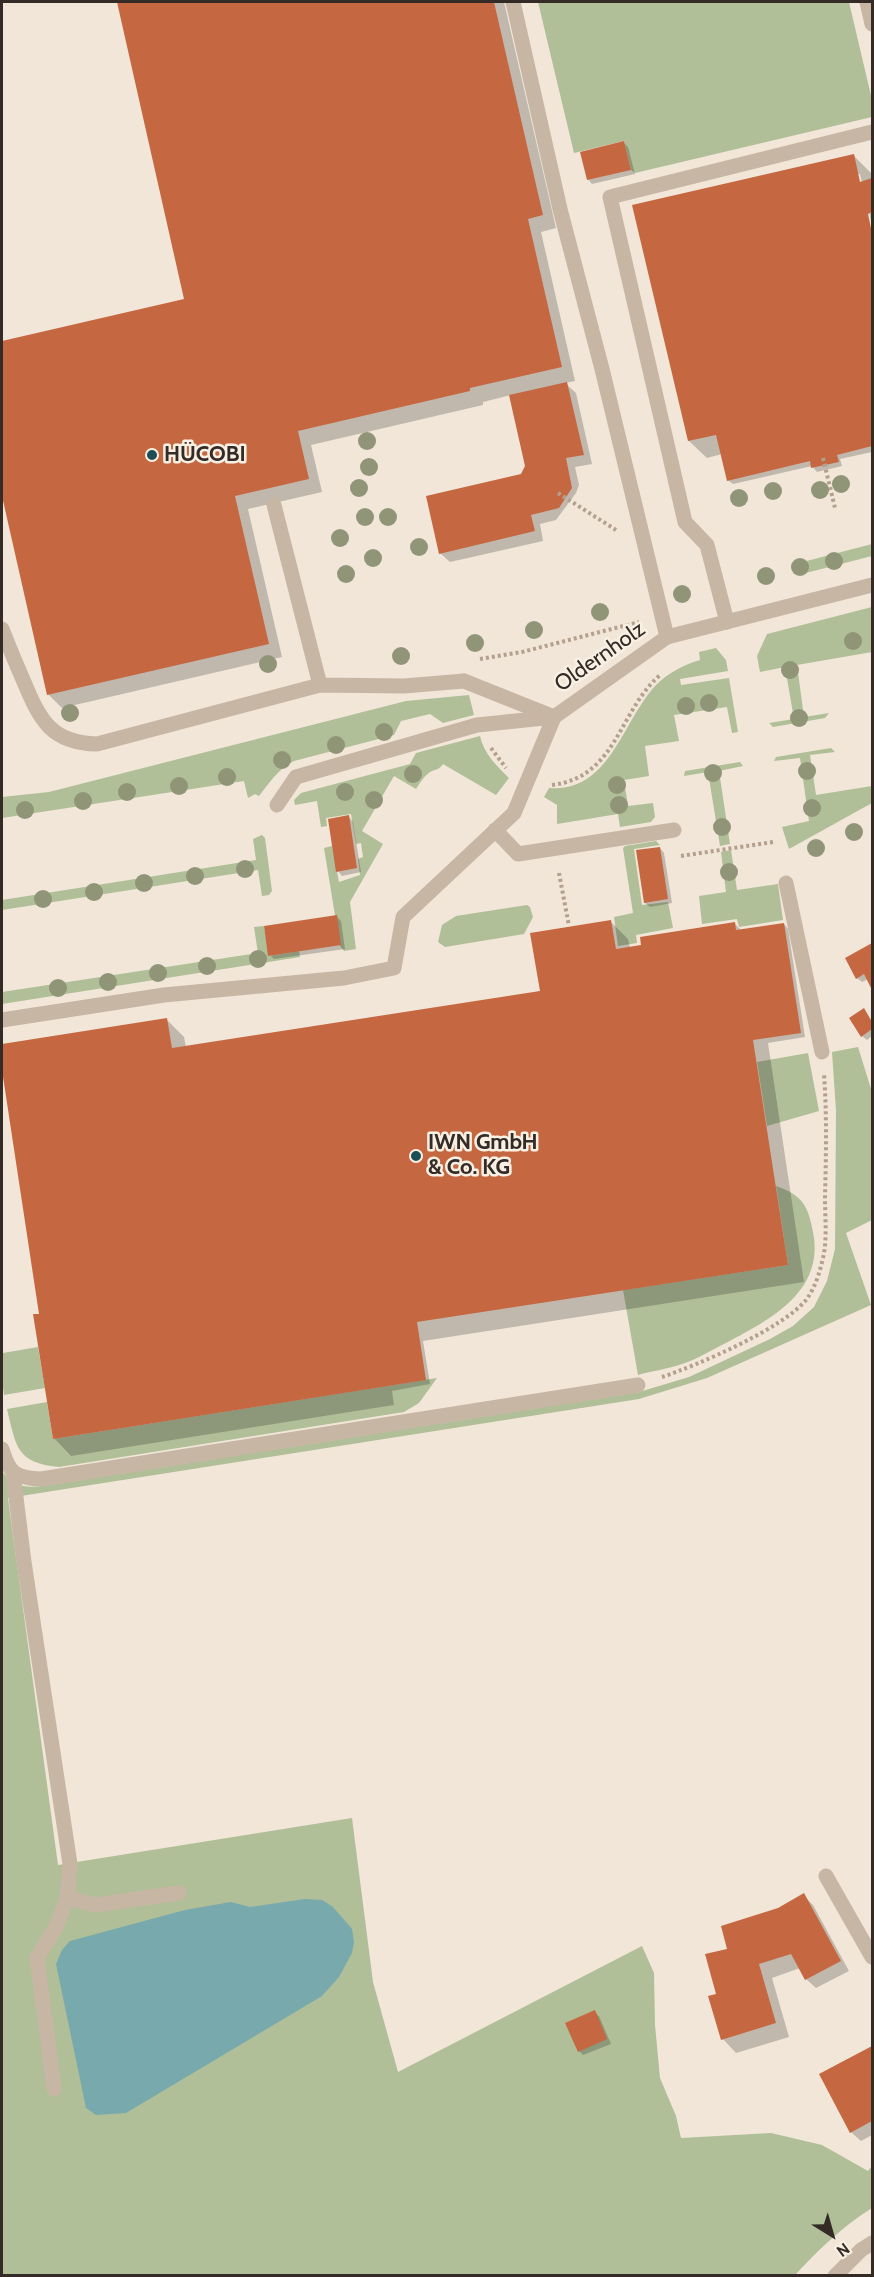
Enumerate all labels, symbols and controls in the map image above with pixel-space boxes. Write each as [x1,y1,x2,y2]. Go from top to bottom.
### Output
place label: HÜCOBI [164,442,246,468]
marker: HÜCOBI [145,448,159,462]
street label: Oldernholz [550,616,650,698]
place label: IWN GmbH & Co. KG [428,1130,538,1182]
marker: IWN GmbH & Co. KG [409,1149,423,1163]
north arrow [802,2205,862,2265]
text: N [833,2239,853,2261]

